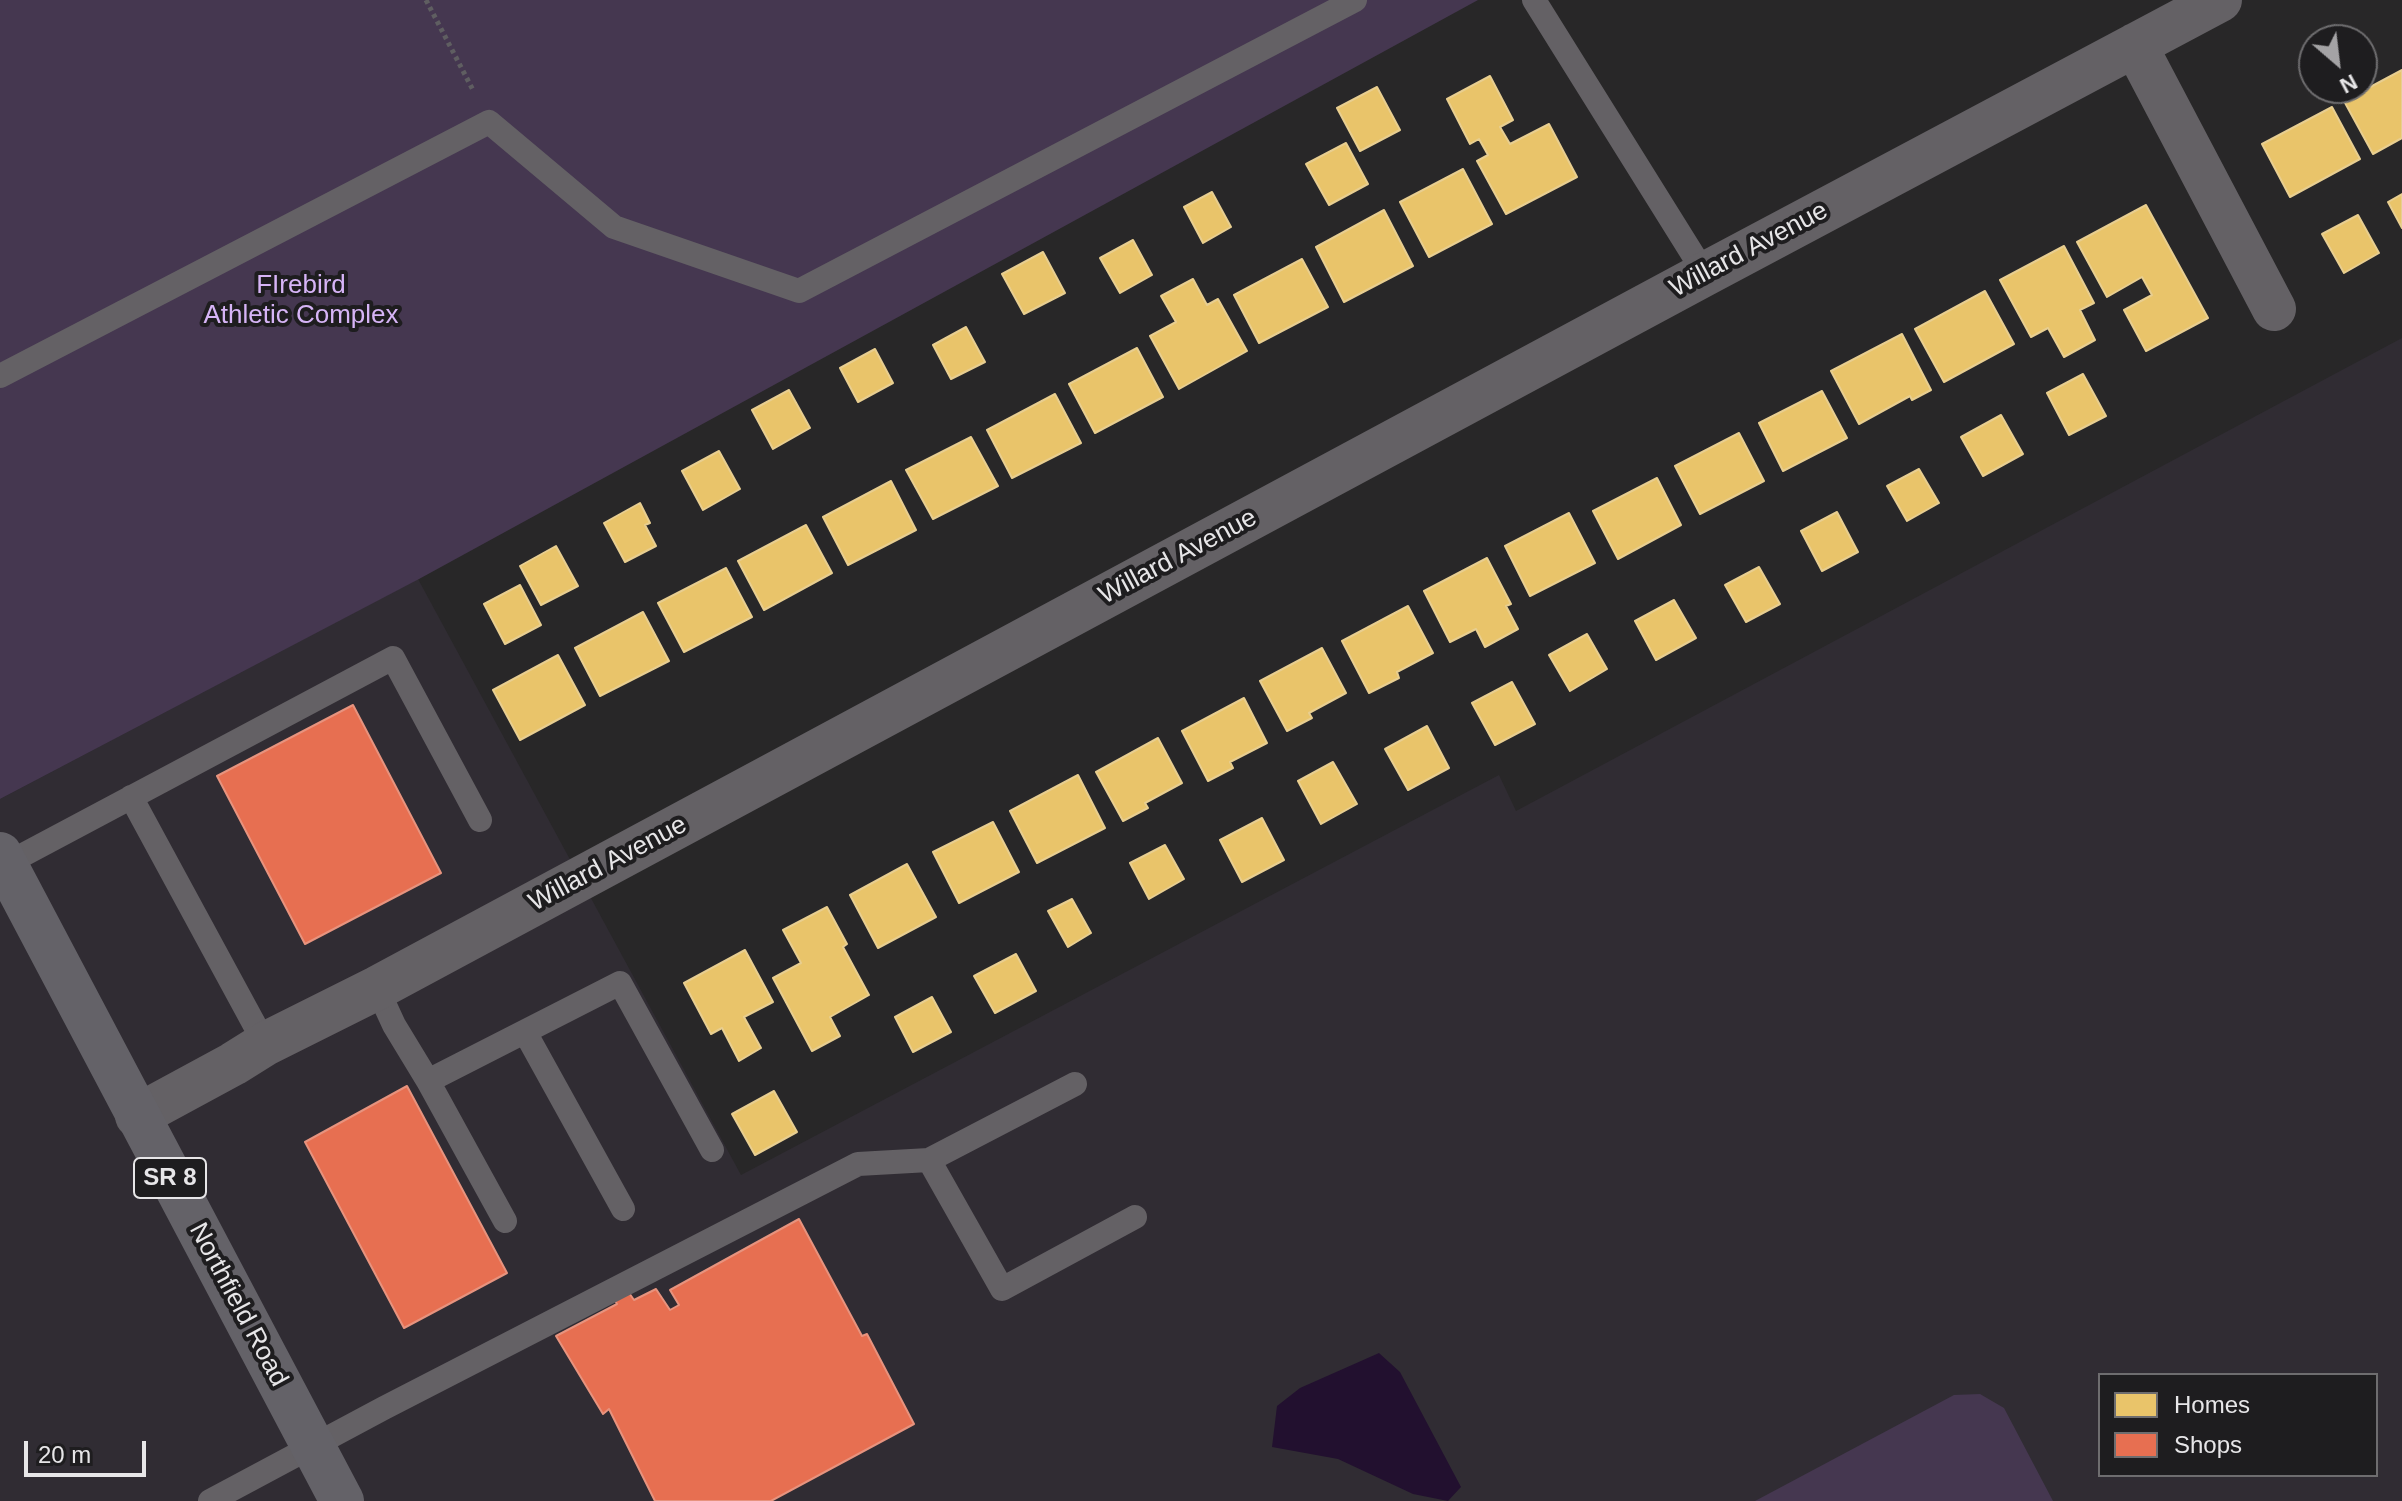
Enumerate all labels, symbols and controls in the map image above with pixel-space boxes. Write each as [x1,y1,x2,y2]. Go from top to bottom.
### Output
north arrow [2298,24,2378,104]
text: N [2336,69,2361,99]
street label: Willard Avenue [1665,195,1833,305]
park label: FIrebird Athletic Complex [203,270,399,332]
street label: Willard Avenue [1094,502,1262,612]
street label: Willard Avenue [524,809,692,919]
road number: SR 8 [134,1158,206,1198]
street label: Northfield Road [182,1218,294,1392]
legend [2098,1373,2378,1477]
text: Homes [2174,1391,2250,1418]
scale bar [28,1425,150,1475]
text: Shops [2174,1431,2242,1458]
text: 20 m [38,1441,91,1468]

